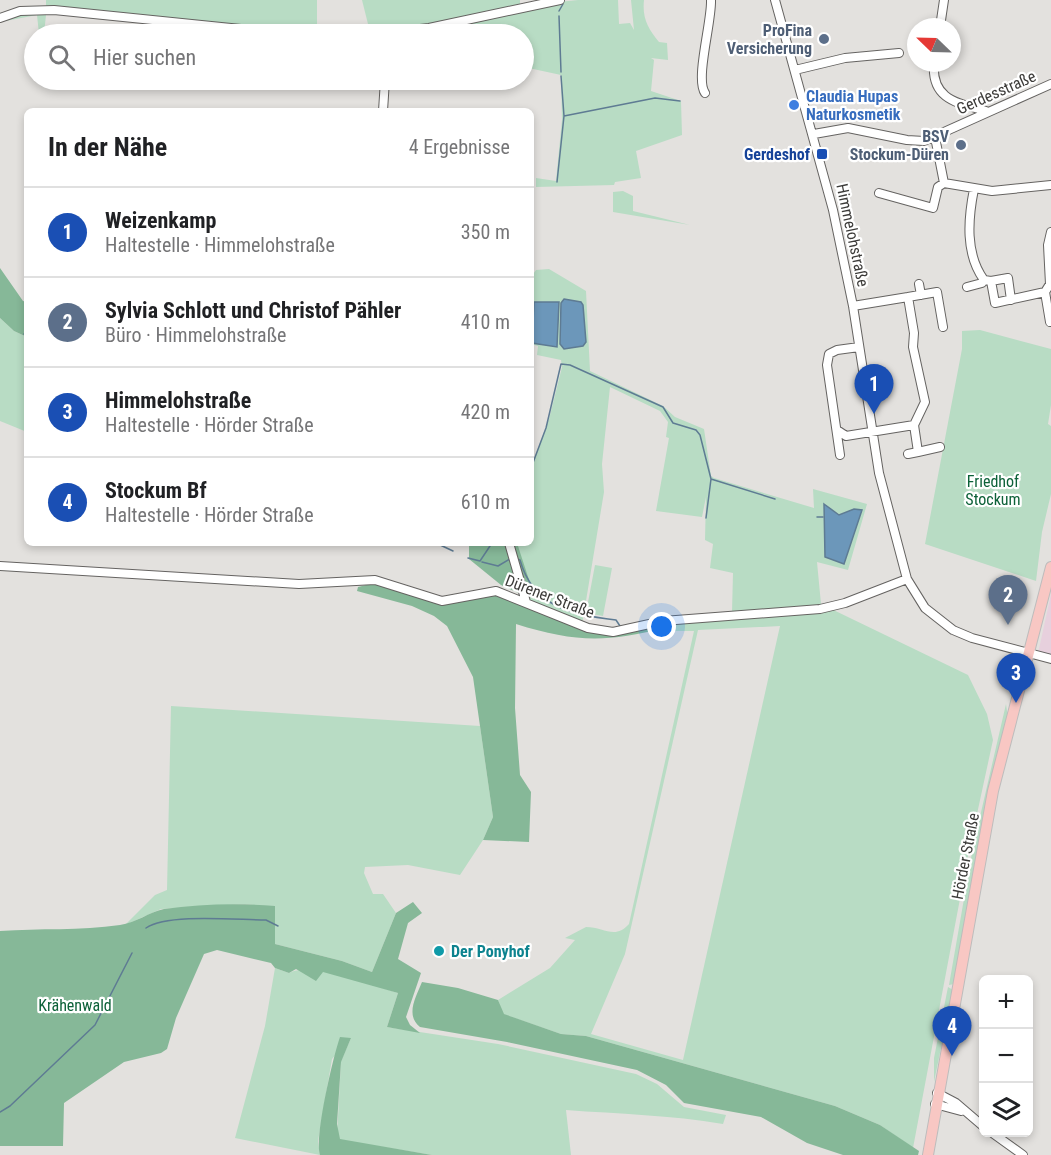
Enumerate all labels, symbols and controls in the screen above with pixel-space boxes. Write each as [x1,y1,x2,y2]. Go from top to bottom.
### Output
north arrow [907,18,961,72]
place label: ProFina Versicherung [727,21,812,58]
search box [24,24,534,90]
marker: ProFina Versicherung [817,32,831,46]
icon: search [45,41,78,74]
text: Hier suchen [93,45,196,70]
street label: Gerdesstraße [954,67,1039,118]
place label: Claudia Hupas Naturkosmetik [806,87,901,124]
marker: Claudia Hupas Naturkosmetik [787,98,801,112]
place label: BSV Stockum-Düren [850,127,950,164]
text: In der Nähe [48,132,167,162]
text: 4 Ergebnisse [409,135,510,159]
marker: BSV Stockum-Düren [954,138,968,152]
place label: Gerdeshof [744,145,811,164]
marker: Gerdeshof [815,147,829,161]
street label: Himmelohstraße [832,182,873,288]
text: Weizenkamp [105,208,216,233]
text: 1 [62,220,73,244]
text: 350 m [461,220,510,244]
text: Haltestelle · Himmelohstraße [105,233,335,257]
text: Sylvia Schlott und Christof Pähler [105,298,401,323]
text: 2 [62,310,73,334]
text: 410 m [461,310,510,334]
text: Büro · Himmelohstraße [105,323,286,347]
pin: 1 [854,364,894,414]
text: Himmelohstraße [105,388,251,413]
text: 3 [62,400,73,424]
text: 420 m [461,400,510,424]
text: Haltestelle · Hörder Straße [105,413,314,437]
park label: Friedhof Stockum [965,472,1021,509]
text: Stockum Bf [105,478,207,503]
text: 4 [62,490,73,514]
text: 610 m [461,490,510,514]
text: Haltestelle · Hörder Straße [105,503,314,527]
street label: Dürener Straße [503,571,597,622]
pin: 2 [988,576,1028,625]
your location [647,612,676,641]
pin: 3 [996,654,1036,703]
street label: Hörder Straße [948,811,983,901]
place label: Der Ponyhof [451,942,530,961]
marker: Der Ponyhof [432,944,446,958]
map controls [979,975,1033,1137]
button: + [979,975,1033,1029]
park label: Krähenwald [38,996,112,1015]
pin: 4 [932,1006,972,1056]
button: − [979,1029,1033,1083]
button: layers [979,1083,1033,1137]

